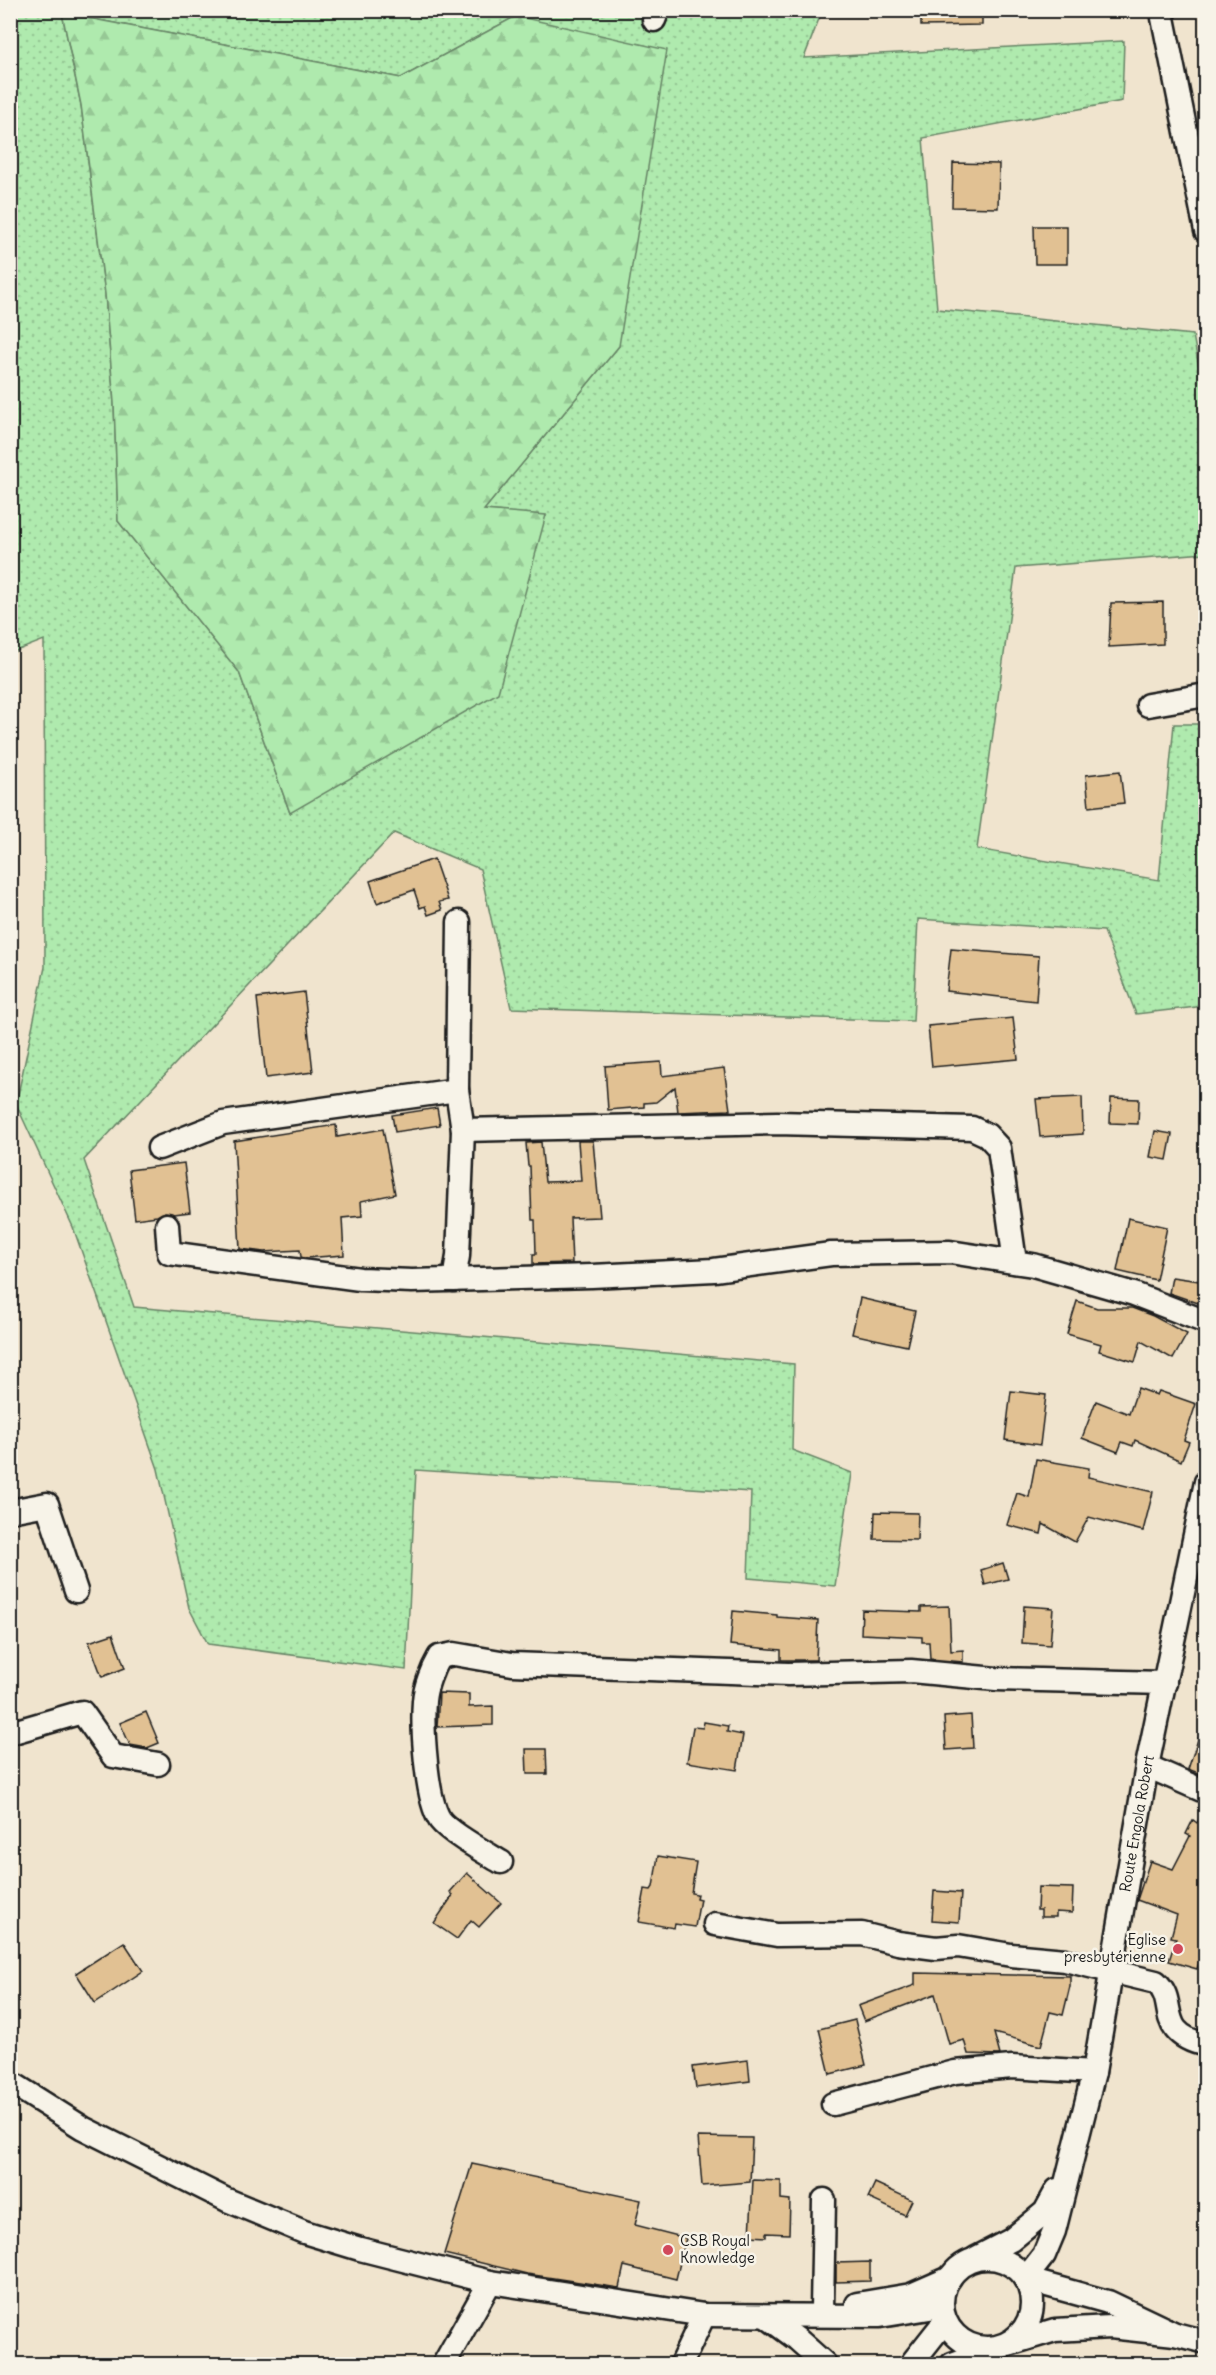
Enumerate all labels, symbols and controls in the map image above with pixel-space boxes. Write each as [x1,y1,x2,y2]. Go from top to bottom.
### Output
street label: Route Engola Robert [1115,1754,1158,1893]
place label: Eglise presbytérienne [1064,1930,1166,1966]
marker: Eglise presbytérienne [1171,1942,1185,1956]
place label: CSB Royal Knowledge [680,2231,755,2267]
marker: CSB Royal Knowledge [661,2243,675,2257]

